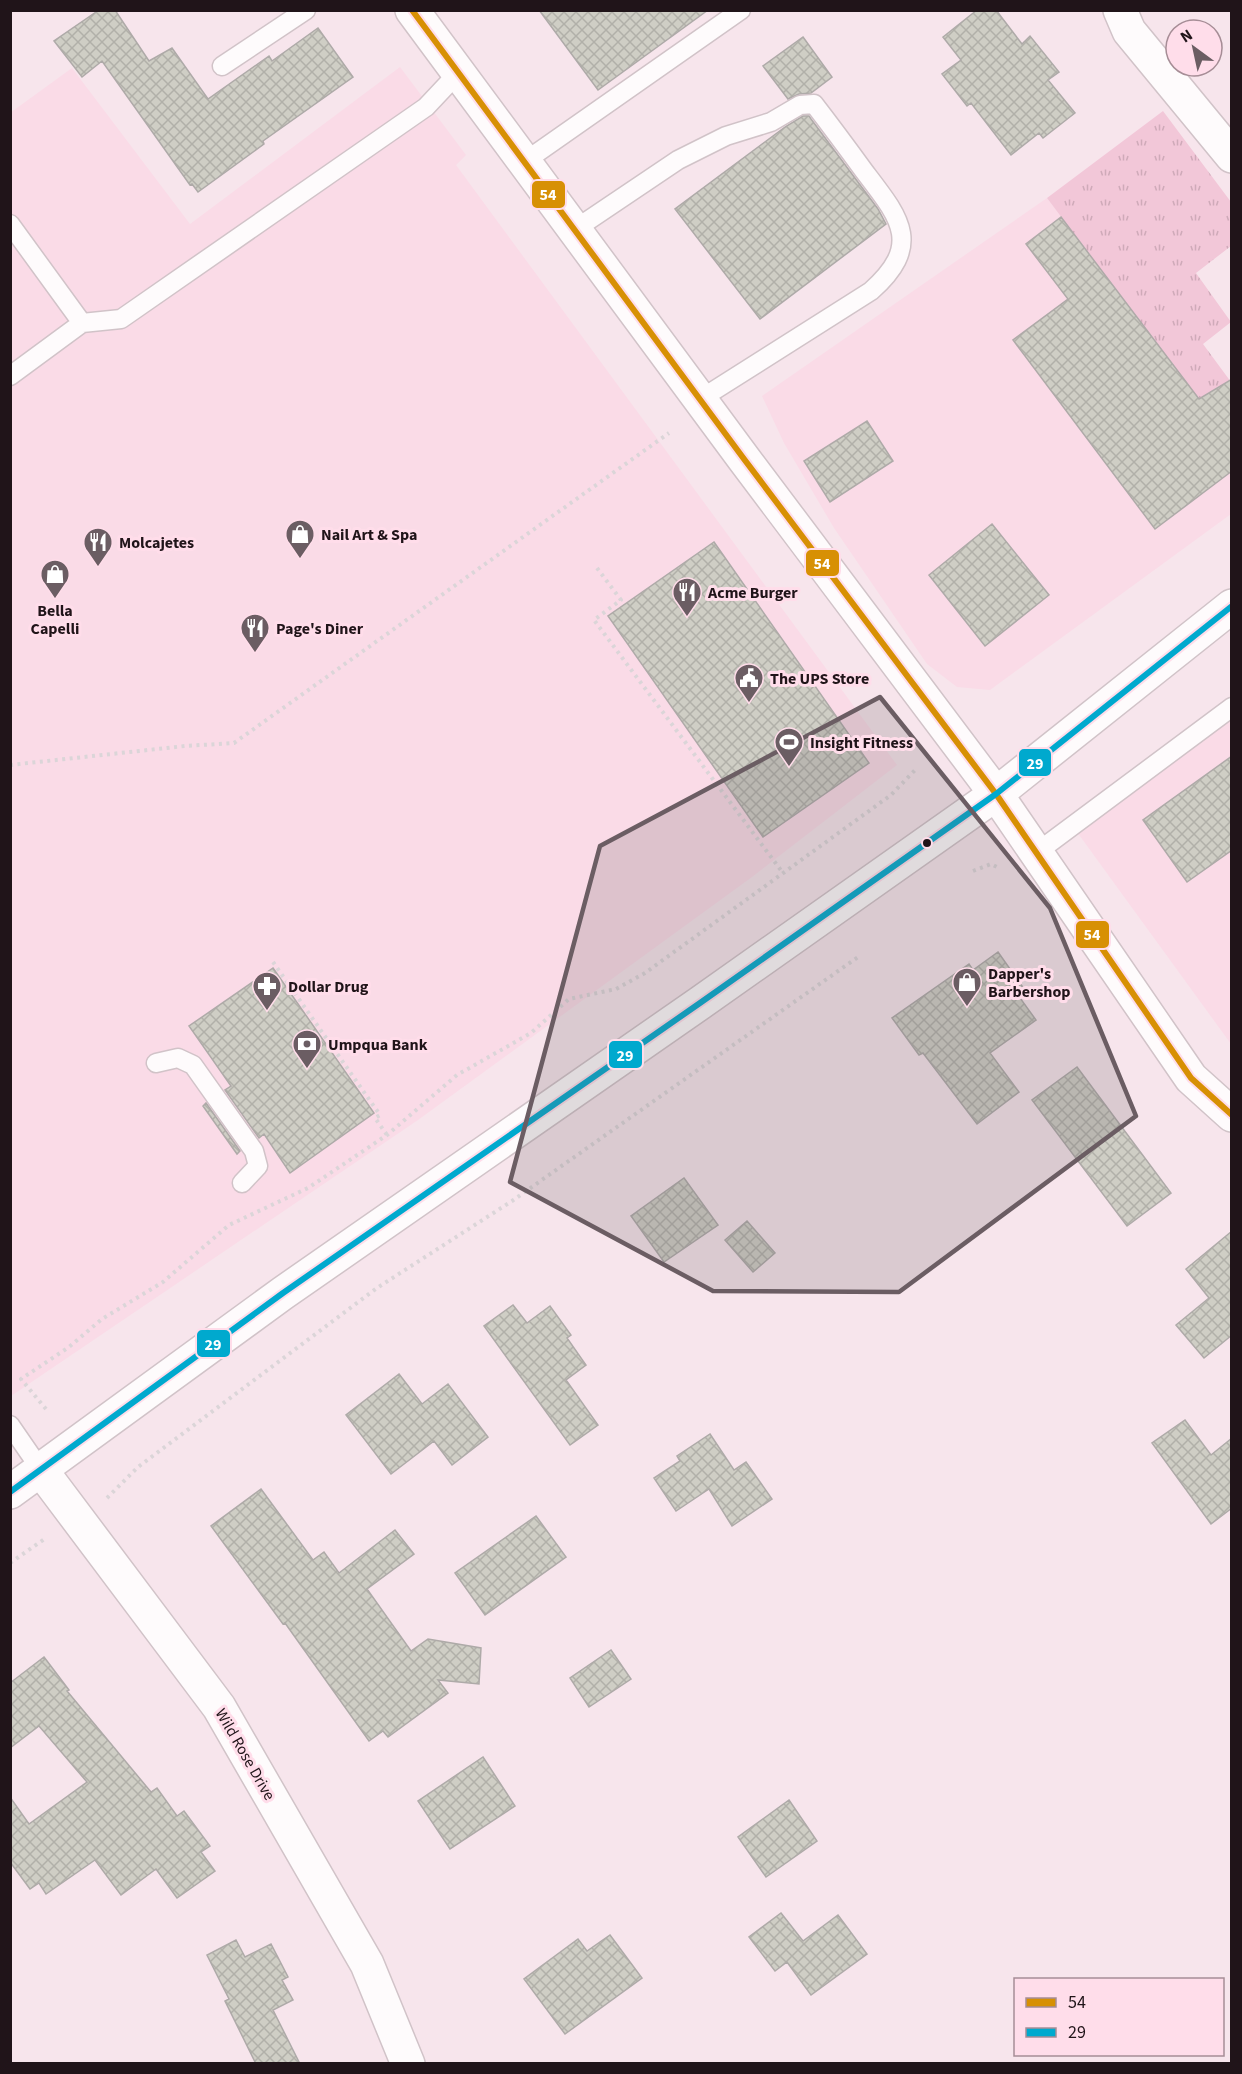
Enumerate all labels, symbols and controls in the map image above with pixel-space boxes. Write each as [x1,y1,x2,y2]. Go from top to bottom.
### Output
north arrow [1164,18,1224,78]
text: N [1176,24,1197,48]
line badge: 54 [531,180,566,209]
text: 54 [540,184,557,206]
shop icon: Nail Art & Spa [284,518,316,560]
place label: Nail Art & Spa [321,524,417,546]
restaurant icon: Molcajetes [82,526,114,568]
place label: Molcajetes [119,532,194,554]
line badge: 54 [805,549,840,577]
text: 54 [814,553,831,575]
shop icon: Bella Capelli [39,558,71,600]
restaurant icon: Acme Burger [671,576,703,618]
place label: Acme Burger [707,582,798,604]
place label: Bella Capelli [31,600,79,640]
restaurant icon: Page's Diner [239,612,271,654]
place label: Page's Diner [276,618,364,640]
public building icon: The UPS Store [733,662,765,704]
place label: The UPS Store [770,668,869,690]
sports icon: Insight Fitness [773,726,805,768]
place label: Insight Fitness [810,732,913,754]
line badge: 29 [1018,748,1052,777]
text: 29 [1027,753,1043,775]
unlabelled marker [921,837,933,849]
line badge: 54 [1075,920,1110,949]
text: 54 [1084,924,1101,946]
place label: Dapper's Barbershop [988,963,1070,1003]
shop icon: Dapper's Barbershop [951,966,983,1008]
pharmacy icon: Dollar Drug [251,970,283,1012]
place label: Dollar Drug [288,976,369,998]
bank icon: Umpqua Bank [291,1028,323,1070]
place label: Umpqua Bank [328,1034,428,1056]
line badge: 29 [608,1040,643,1069]
text: 29 [617,1045,633,1067]
line badge: 29 [196,1329,231,1358]
text: 29 [205,1334,221,1356]
street label: Wild Rose Drive [210,1704,280,1805]
legend [1014,1978,1224,2056]
text: 54 [1068,1990,1086,2015]
text: 29 [1068,2020,1086,2045]

